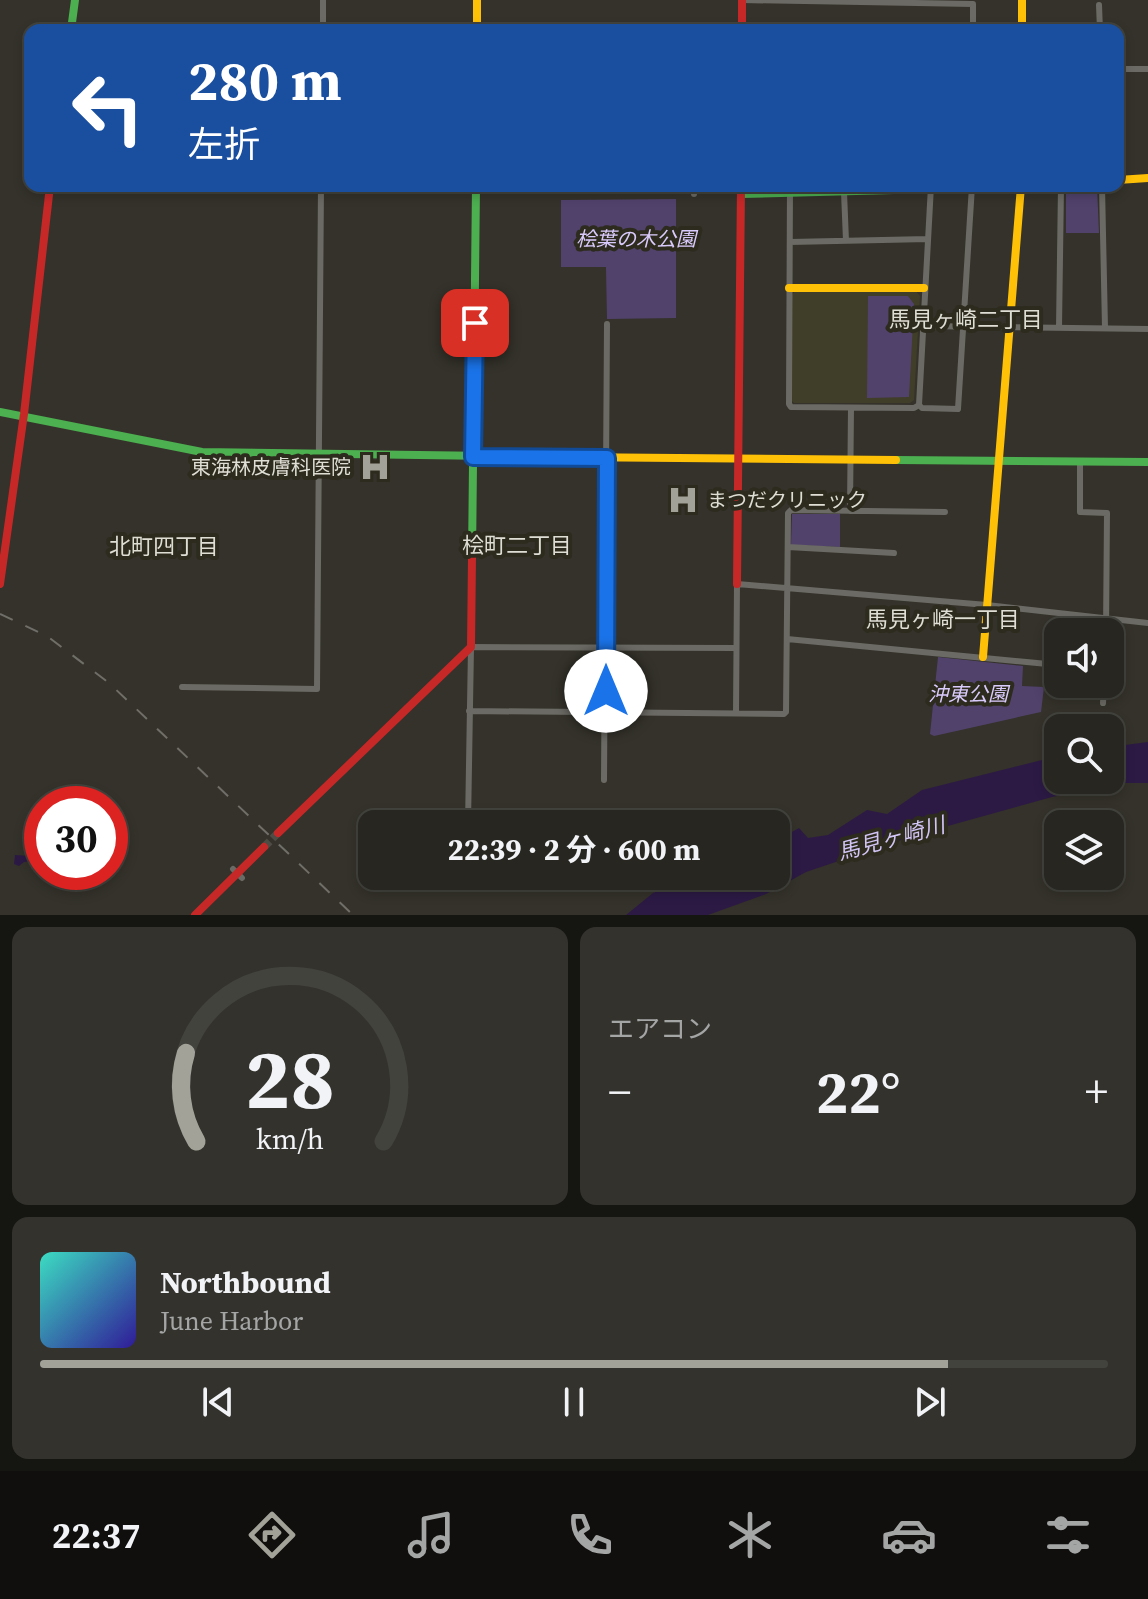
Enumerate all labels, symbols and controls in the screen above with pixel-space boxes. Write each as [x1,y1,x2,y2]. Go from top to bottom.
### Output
text: 280 m [188,42,342,119]
icon: left [56,56,160,160]
text: 左折 [188,120,260,169]
park label: 桧葉の木公園 [576,225,699,253]
pin [441,289,509,357]
icon: arrive [453,301,497,345]
district label: 馬見ヶ崎二丁目 [889,304,1043,334]
hospital icon: 東海林皮膚科医院 [358,450,392,484]
place label: 東海林皮膚科医院 [191,453,351,481]
hospital icon: まつだクリニック [666,483,700,517]
place label: まつだクリニック [707,486,867,514]
district label: 桧町二丁目 [462,530,572,560]
district label: 北町四丁目 [109,531,219,561]
district label: 馬見ヶ崎一丁目 [866,604,1020,634]
map controls [1044,618,1124,890]
button: sound [1044,618,1124,698]
position arrow [564,649,648,733]
park label: 沖東公園 [928,680,1011,708]
button: search [1044,714,1124,794]
speed limit sign: 30 [24,786,128,890]
water label: 馬見ヶ崎川 [834,809,950,867]
button: layers [1044,810,1124,890]
text: 22:39 · 2 分 · 600 m [448,829,700,870]
text: エアコン [608,1011,712,1047]
text: 28 [245,1022,335,1136]
text: 22° [816,1051,900,1133]
text: − [608,1061,631,1122]
text: + [1085,1061,1108,1122]
text: km/h [256,1119,324,1159]
text: Northbound [160,1262,331,1303]
text: June Harbor [160,1303,303,1339]
icon: previous [196,1380,240,1424]
icon: pause [552,1380,596,1424]
icon: next [908,1380,952,1424]
icon: directions [244,1507,300,1563]
icon: music [403,1507,459,1563]
icon: phone [562,1507,618,1563]
icon: climate [722,1507,778,1563]
icon: car [881,1507,937,1563]
icon: filters [1040,1507,1096,1563]
text: 22:37 [52,1511,141,1560]

